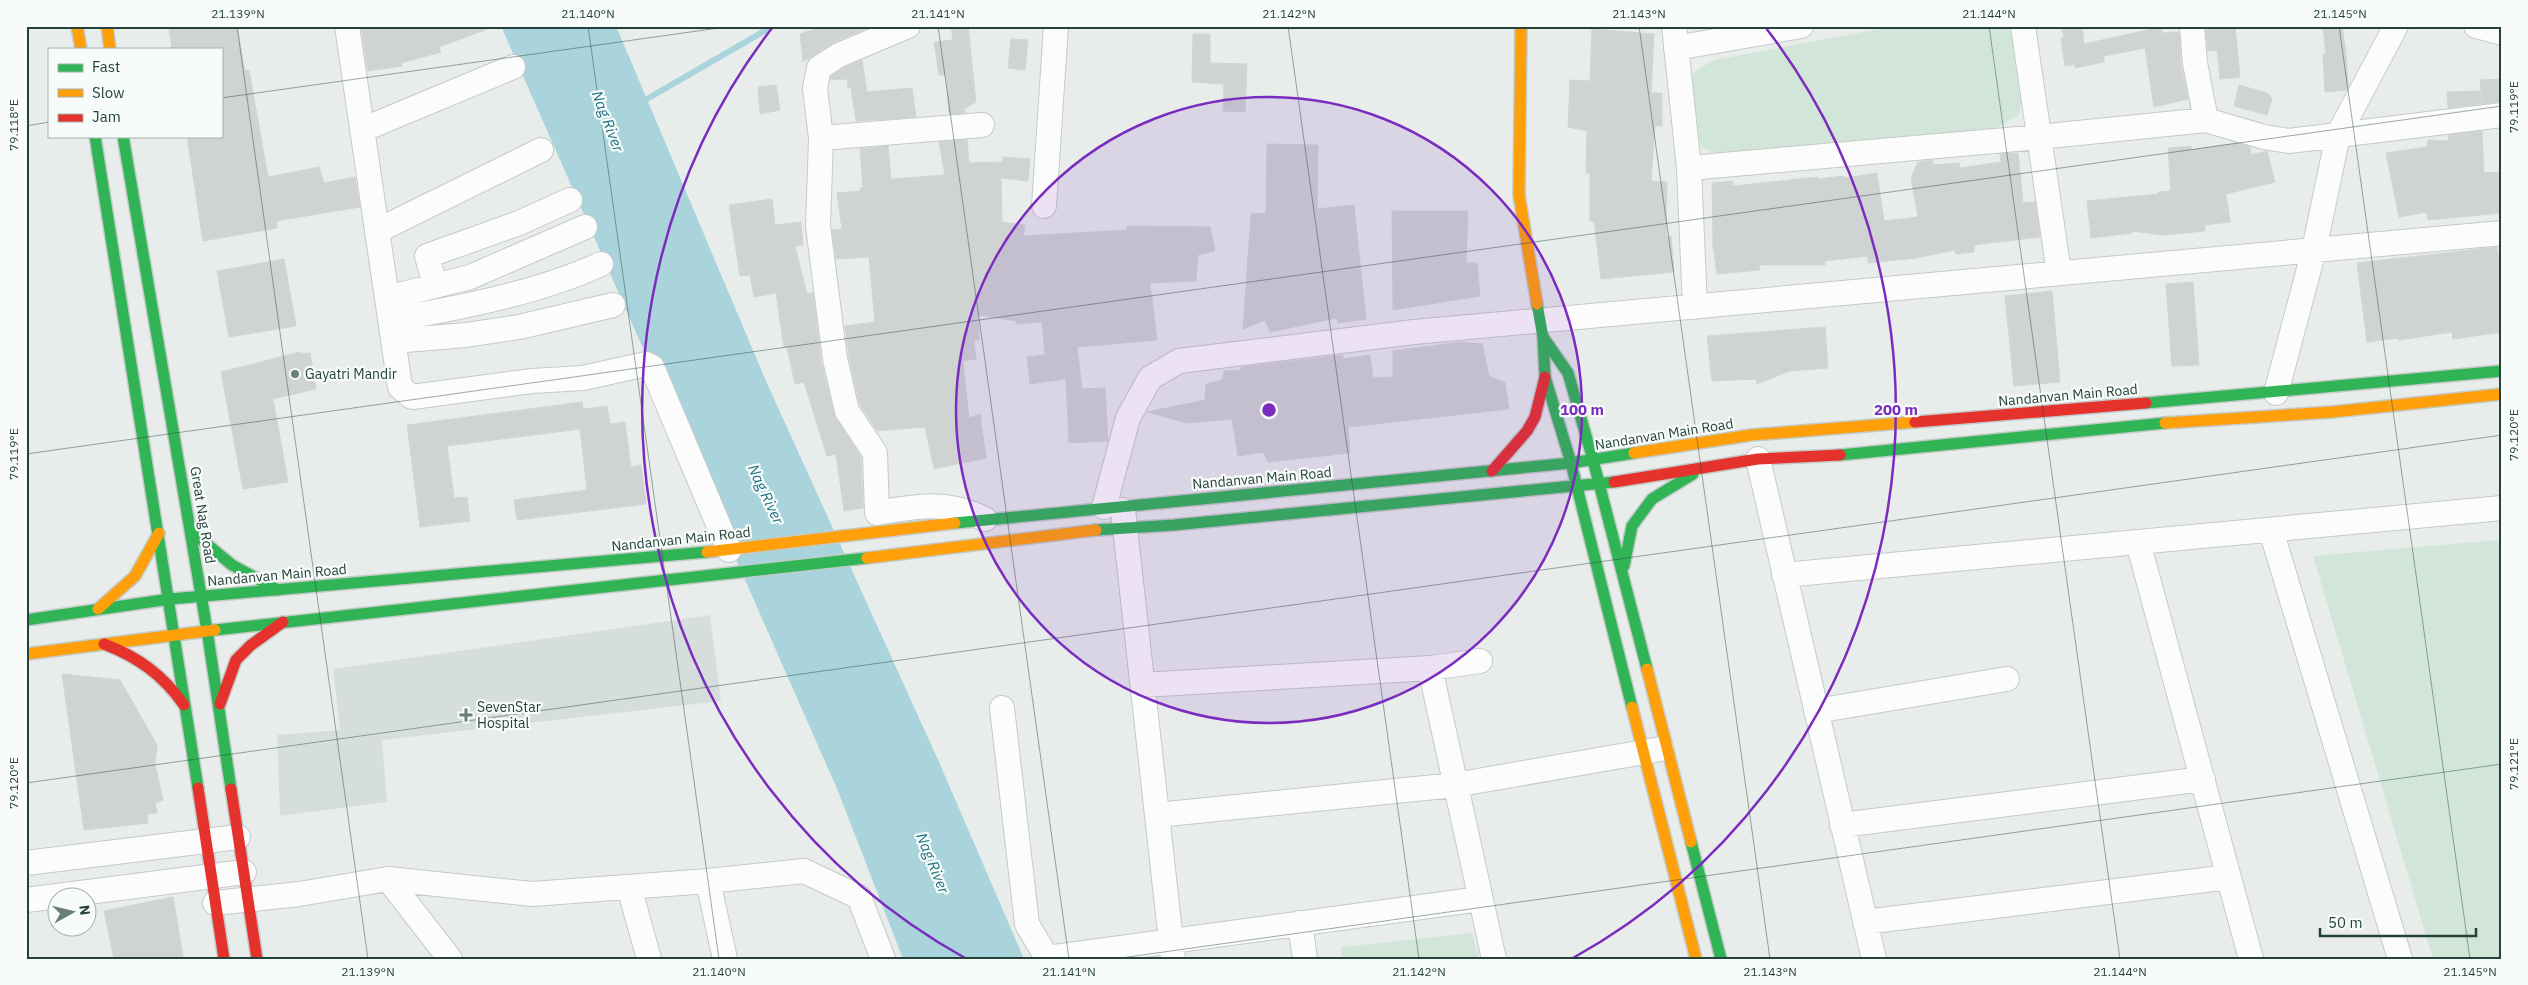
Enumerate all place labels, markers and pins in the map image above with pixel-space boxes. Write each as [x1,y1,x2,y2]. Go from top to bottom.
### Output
place label: Gayatri Mandir [305,365,397,383]
marker: Gayatri Mandir [289,368,301,380]
centre of rings [1260,401,1278,419]
place label: SevenStar Hospital [477,698,541,732]
marker: SevenStar Hospital [459,708,473,722]

